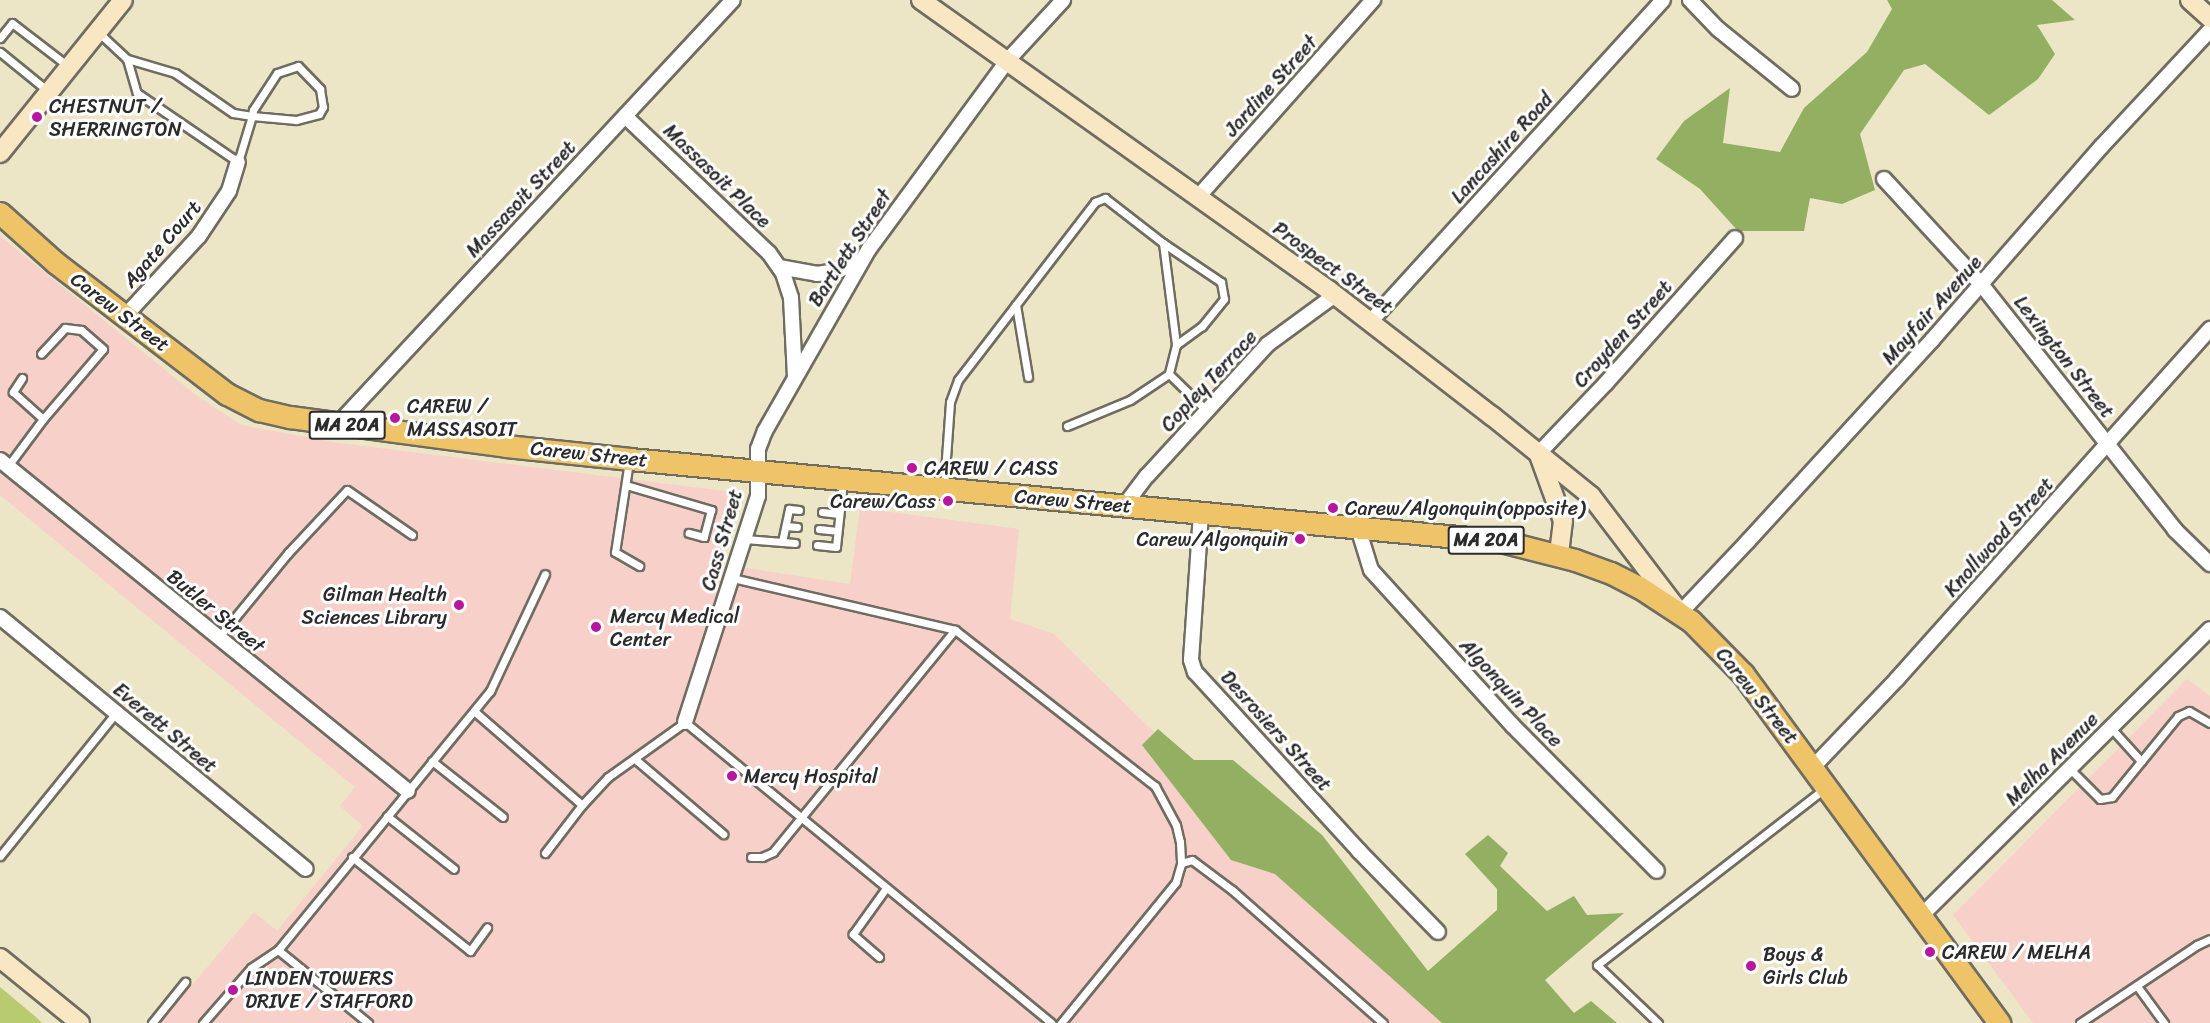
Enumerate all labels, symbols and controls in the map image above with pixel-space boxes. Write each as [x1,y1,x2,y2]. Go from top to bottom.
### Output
street label: Jardine Street [1219,31,1323,141]
street label: Lancashire Road [1446,88,1558,208]
place label: CHESTNUT / SHERRINGTON [49,94,182,141]
marker: CHESTNUT / SHERRINGTON [30,110,44,124]
street label: Massasoit Place [658,119,776,233]
street label: Massasoit Street [461,136,581,262]
street label: Bartlett Street [803,185,897,311]
street label: Agate Court [118,195,206,293]
street label: Prospect Street [1268,216,1398,320]
street label: Mayfair Avenue [1877,251,1987,369]
street label: Carew Street [66,267,174,357]
street label: Croyden Street [1569,275,1677,393]
street label: Lexington Street [2009,291,2119,423]
street label: Copley Terrace [1156,325,1262,437]
place label: CAREW / MASSASOIT [407,394,517,441]
road number: MA 20A [308,410,386,440]
marker: CAREW / MASSASOIT [388,411,402,425]
street label: Carew Street [529,436,649,472]
place label: CAREW / CASS [924,456,1058,480]
marker: CAREW / CASS [905,461,919,475]
street label: Knollwood Street [1939,472,2059,602]
street label: Carew Street [1013,484,1133,518]
street label: Cass Street [696,487,748,593]
place label: Carew/Cass [830,489,936,513]
marker: Carew/Cass [941,494,955,508]
place label: Carew/Algonquin(opposite) [1345,496,1585,520]
marker: Carew/Algonquin(opposite) [1326,501,1340,515]
road number: MA 20A [1447,525,1525,555]
place label: Carew/Algonquin [1137,527,1288,551]
marker: Carew/Algonquin [1293,532,1307,546]
street label: Butler Street [162,564,270,658]
place label: Gilman Health Sciences Library [301,582,447,629]
marker: Gilman Health Sciences Library [452,598,466,612]
place label: Mercy Medical Center [610,604,739,651]
marker: Mercy Medical Center [587,618,605,636]
street label: Algonquin Place [1454,634,1568,752]
street label: Carew Street [1711,643,1803,749]
street label: Desrosiers Street [1215,666,1337,796]
street label: Everett Street [108,677,222,779]
street label: Melha Avenue [2000,707,2104,811]
place label: Mercy Hospital [744,764,878,788]
marker: Mercy Hospital [725,769,739,783]
place label: CAREW / MELHA [1942,940,2091,964]
place label: Boys & Girls Club [1763,942,1848,989]
marker: CAREW / MELHA [1923,945,1937,959]
marker: Boys & Girls Club [1744,959,1758,973]
place label: LINDEN TOWERS DRIVE / STAFFORD [245,966,413,1013]
marker: LINDEN TOWERS DRIVE / STAFFORD [226,983,240,997]

